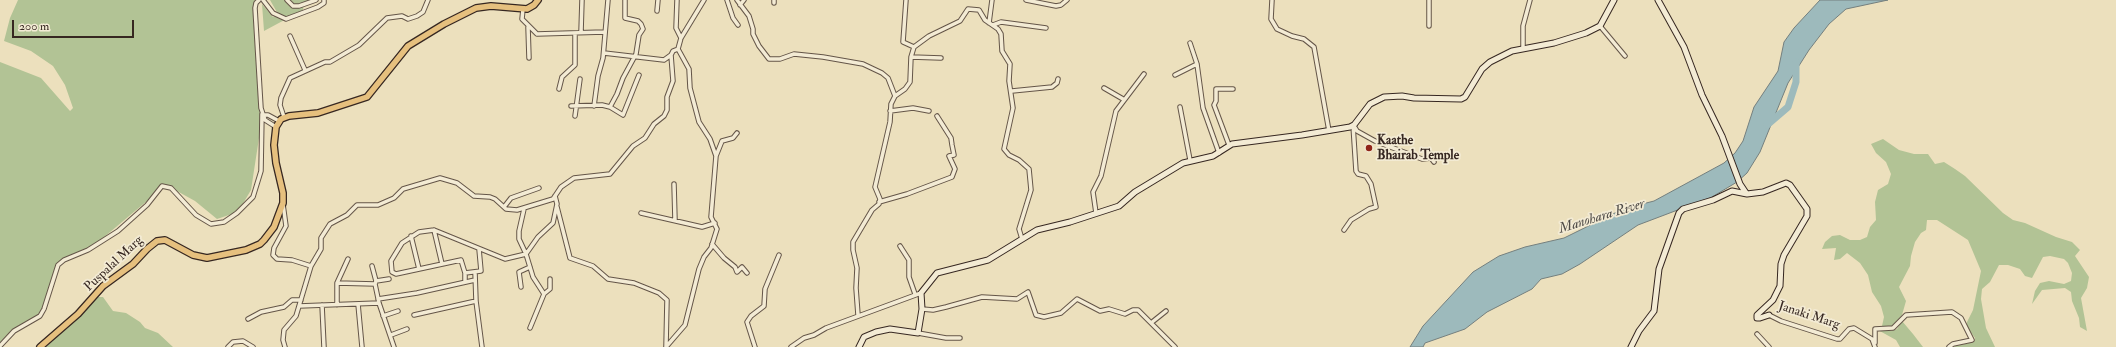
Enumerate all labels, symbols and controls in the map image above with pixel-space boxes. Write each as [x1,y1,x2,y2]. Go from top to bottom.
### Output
scale bar [14,12,136,38]
text: 200 m [19,19,49,34]
place label: Kaathe Bhairab Temple [1377,133,1459,164]
marker: Kaathe Bhairab Temple [1364,143,1374,153]
water label: Manohara River [1557,196,1647,238]
street label: Puspalal Marg [81,233,147,295]
street label: Janaki Marg [1776,299,1842,333]

